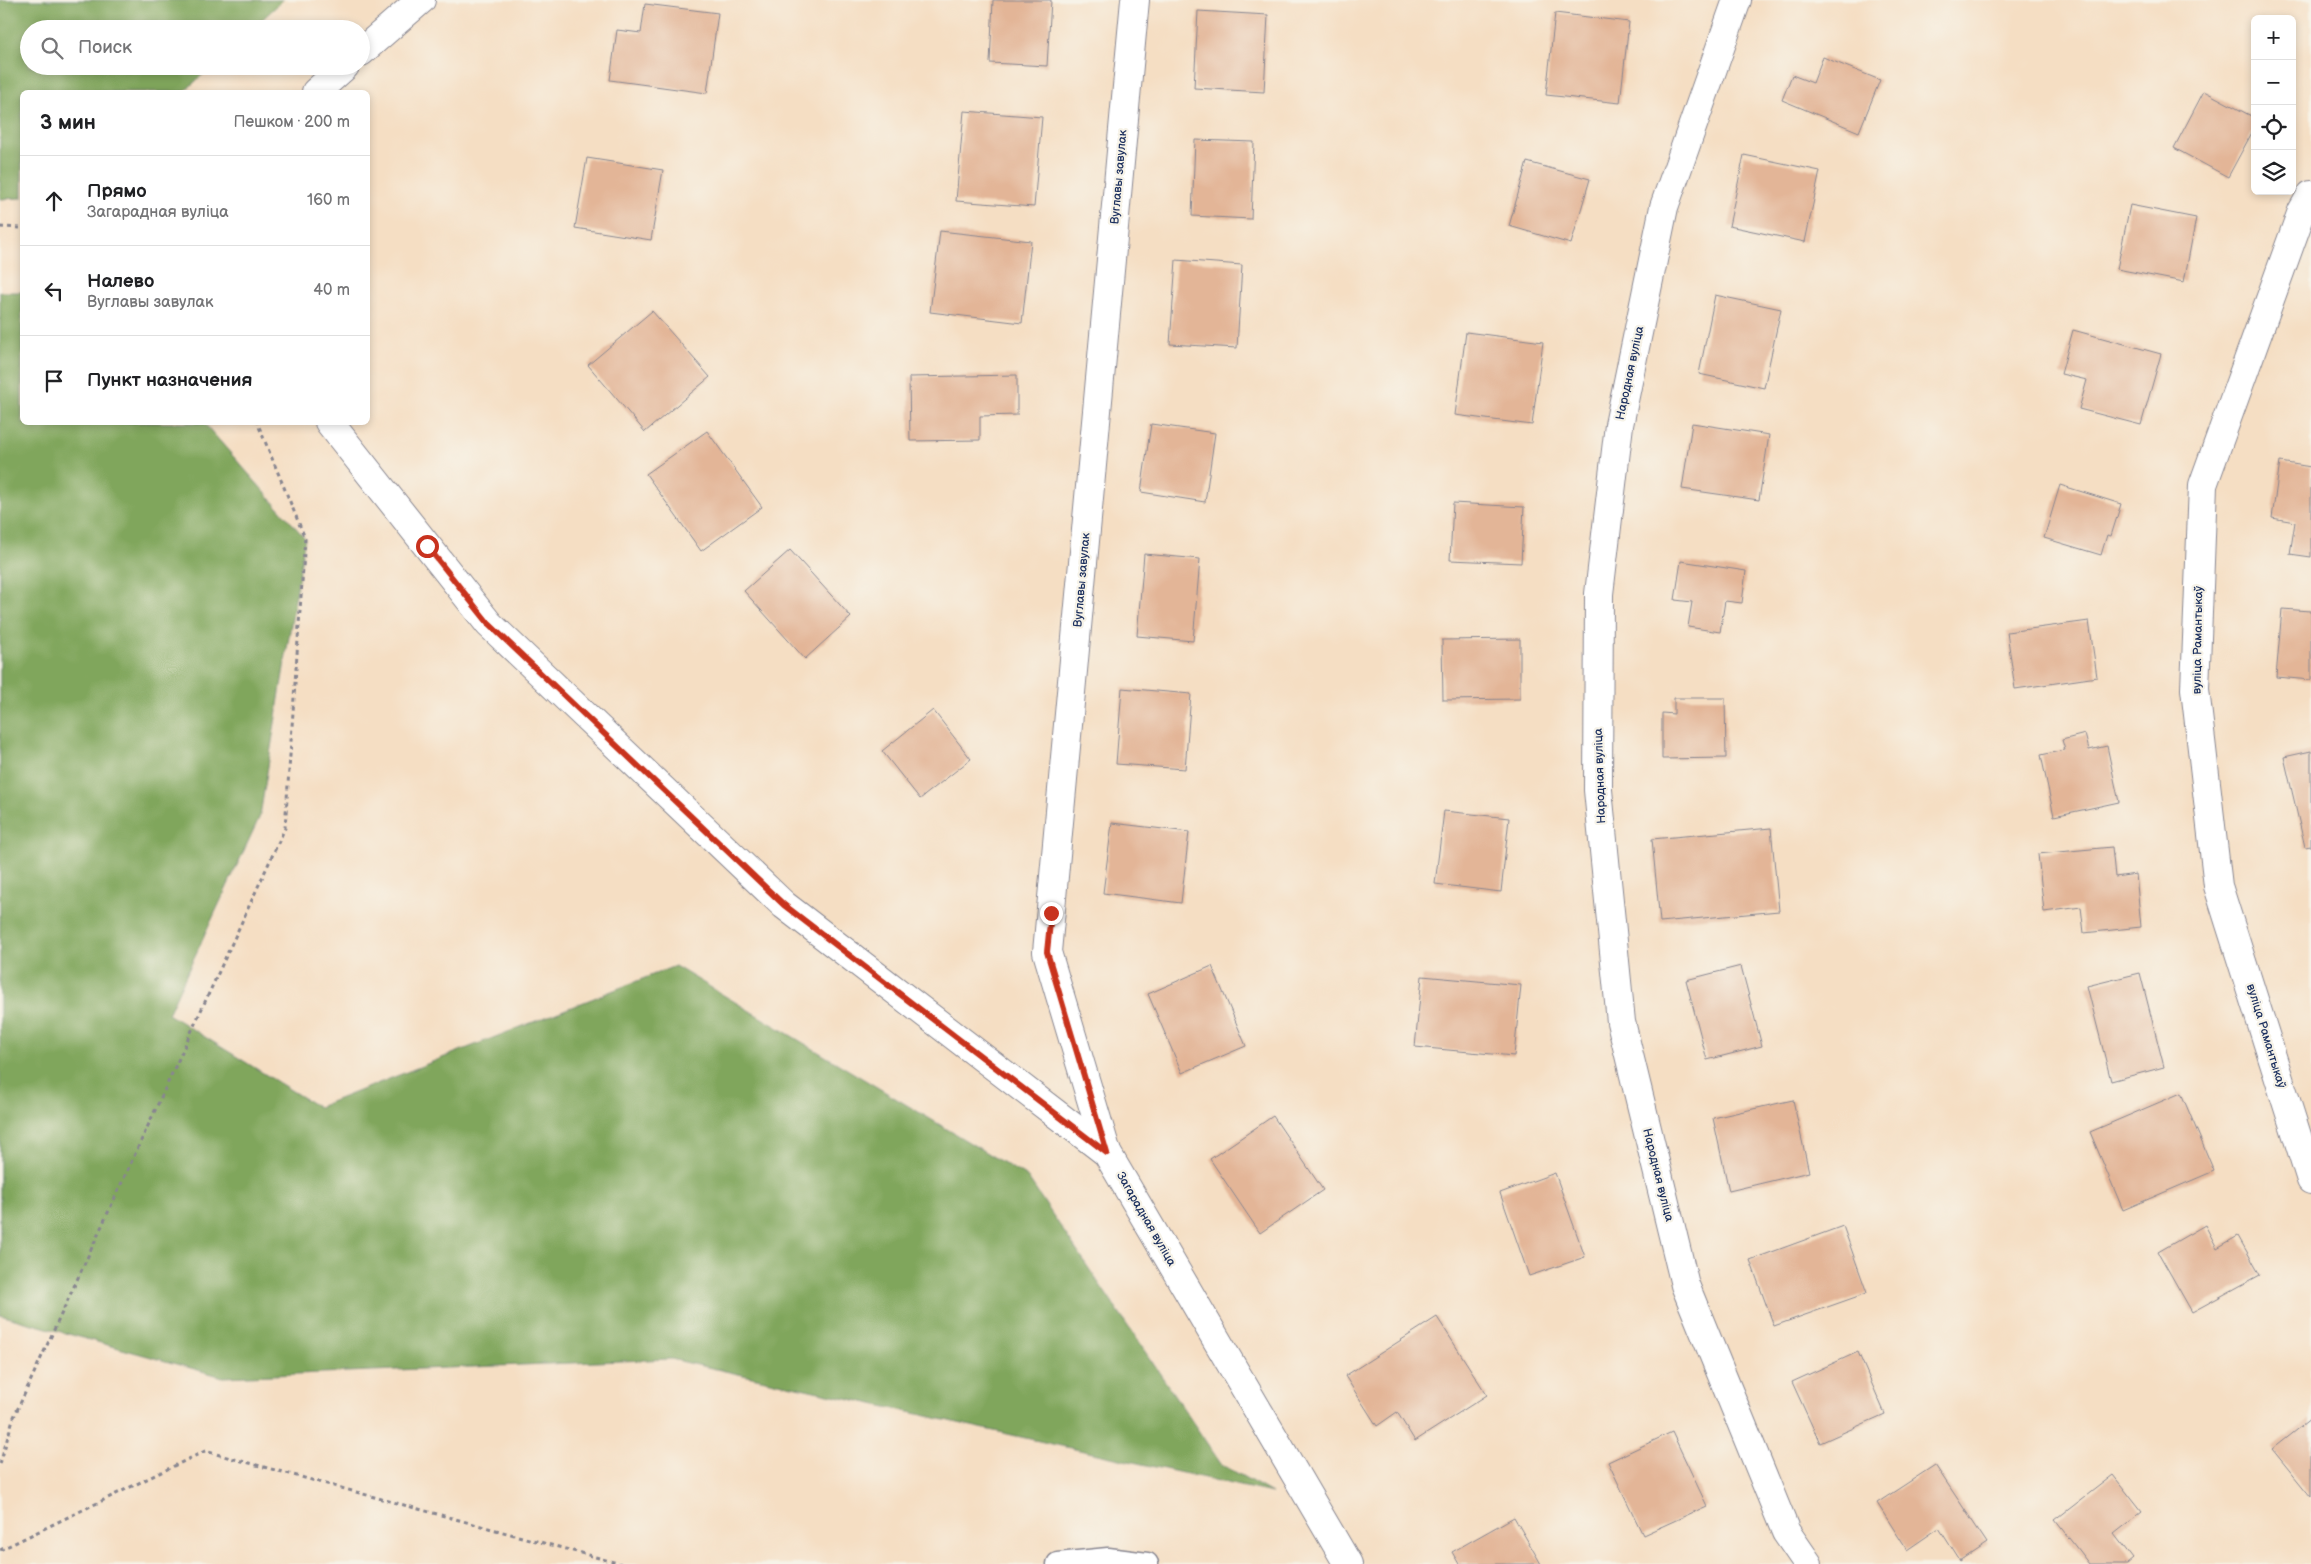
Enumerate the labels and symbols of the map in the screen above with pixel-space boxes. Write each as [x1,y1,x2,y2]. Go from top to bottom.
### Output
street label: Вуглавы завулак [1107,128,1131,225]
street label: Народная вуліца [1613,325,1647,421]
street label: Вуглавы завулак [1070,531,1094,628]
route start [416,535,439,558]
street label: вуліца Рамантыкаў [2190,585,2206,694]
street label: Народная вуліца [1591,728,1609,824]
route end [1040,902,1063,925]
street label: вуліца Рамантыкаў [2243,982,2289,1090]
street label: Народная вуліца [1639,1127,1677,1223]
street label: Загарадная вуліца [1113,1169,1179,1269]

